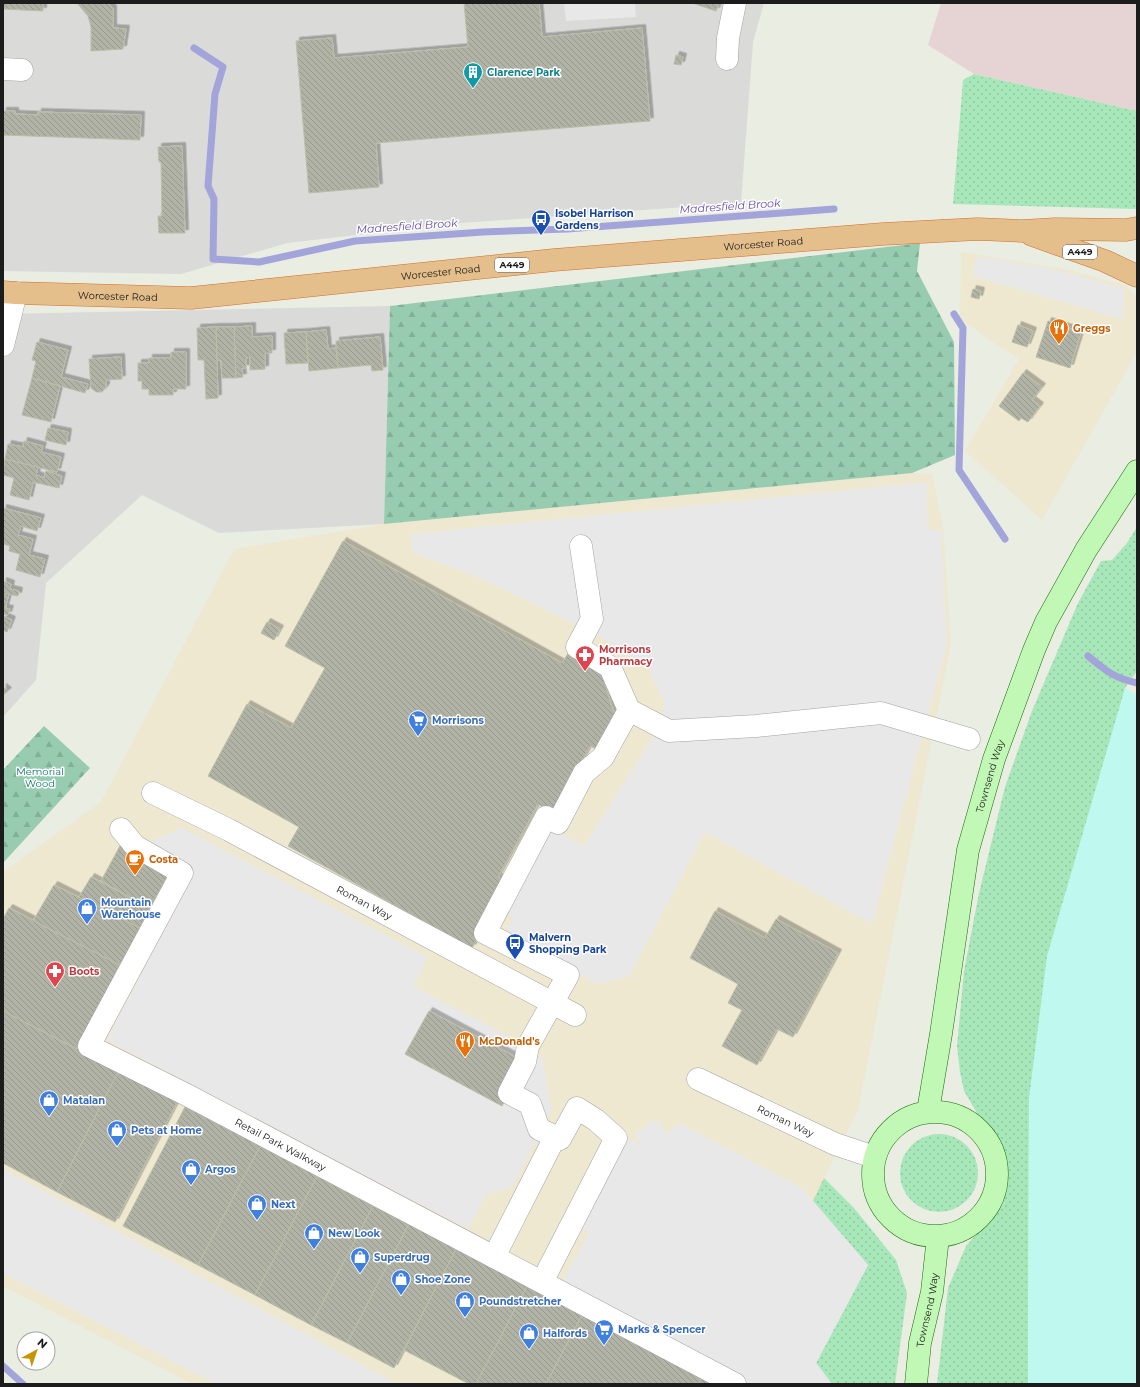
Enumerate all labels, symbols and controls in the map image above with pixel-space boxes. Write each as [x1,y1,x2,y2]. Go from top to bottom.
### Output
building icon: Clarence Park [462,61,484,89]
place label: Clarence Park [487,66,560,79]
water label: Madresfield Brook [679,195,781,217]
place label: Isobel Harrison Gardens [555,207,634,232]
bus stop icon: Isobel Harrison Gardens [530,208,552,236]
water label: Madresfield Brook [356,215,458,237]
street label: Worcester Road [723,234,804,254]
road number: A449 [1063,245,1097,259]
road number: A449 [495,258,529,272]
street label: Worcester Road [400,262,481,283]
street label: Worcester Road [78,289,158,304]
restaurant icon: Greggs [1048,317,1070,345]
place label: Greggs [1073,322,1111,335]
place label: Morrisons Pharmacy [599,643,653,668]
pharmacy icon: Morrisons Pharmacy [574,644,596,672]
supermarket icon: Morrisons [407,709,429,737]
place label: Morrisons [432,714,484,727]
street label: Townsend Way [973,737,1008,814]
park label: Memorial Wood [16,765,64,790]
cafe icon: Costa [124,848,146,876]
place label: Costa [149,853,178,866]
street label: Roman Way [334,883,395,923]
place label: Mountain Warehouse [101,896,161,921]
shop icon: Mountain Warehouse [76,897,98,925]
place label: Malvern Shopping Park [529,931,607,956]
bus stop icon: Malvern Shopping Park [504,932,526,960]
pharmacy icon: Boots [44,960,66,988]
place label: Boots [69,965,100,978]
restaurant icon: McDonald's [454,1030,476,1058]
place label: McDonald's [479,1035,541,1048]
shop icon: Matalan [38,1089,60,1117]
place label: Matalan [63,1094,105,1107]
street label: Roman Way [755,1102,816,1140]
street label: Retail Park Walkway [233,1115,329,1174]
shop icon: Pets at Home [106,1119,128,1147]
place label: Pets at Home [131,1124,202,1137]
shop icon: Argos [180,1158,202,1186]
place label: Argos [204,1163,236,1176]
shop icon: Next [246,1193,268,1221]
place label: Next [271,1198,296,1211]
shop icon: New Look [303,1222,325,1250]
place label: New Look [328,1227,381,1240]
shop icon: Superdrug [349,1246,371,1274]
place label: Superdrug [374,1251,430,1264]
shop icon: Shoe Zone [390,1268,412,1296]
street label: Townsend Way [914,1272,941,1348]
place label: Shoe Zone [415,1273,470,1286]
shop icon: Poundstretcher [454,1290,476,1318]
place label: Poundstretcher [479,1295,562,1308]
supermarket icon: Marks & Spencer [593,1318,615,1346]
shop icon: Halfords [518,1322,540,1350]
place label: Marks & Spencer [618,1323,706,1336]
place label: Halfords [543,1327,588,1340]
north arrow [16,1331,56,1371]
text: N [35,1335,50,1352]

